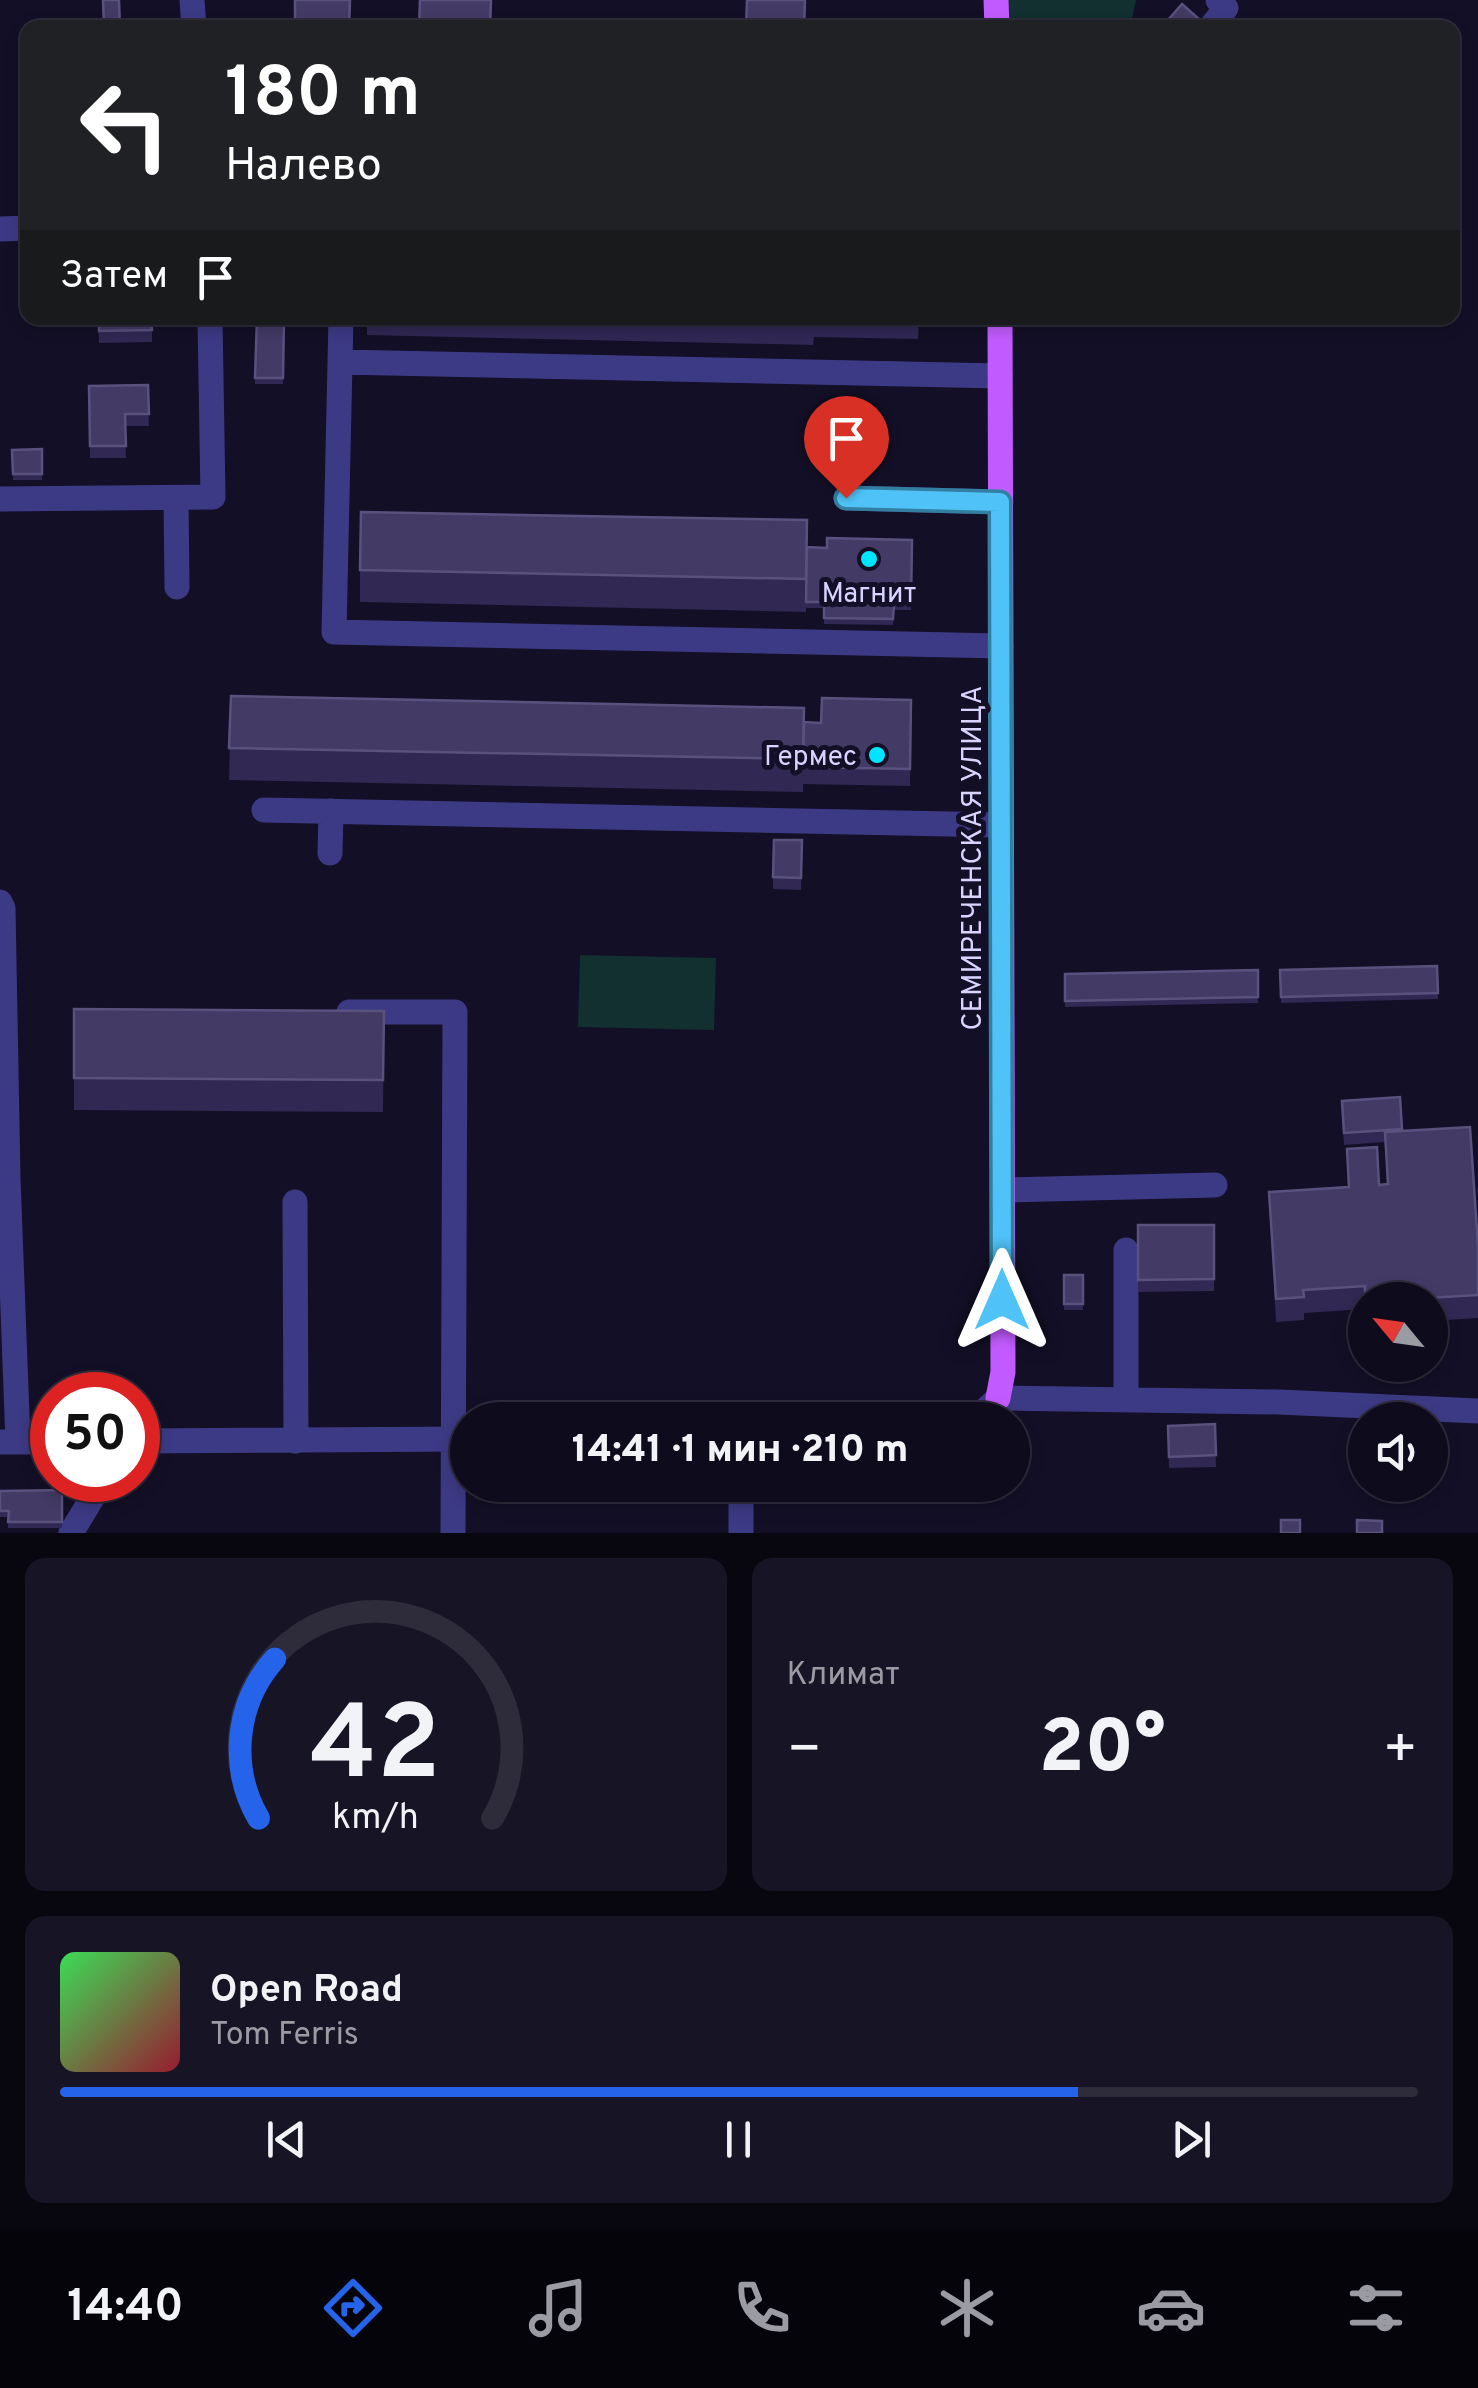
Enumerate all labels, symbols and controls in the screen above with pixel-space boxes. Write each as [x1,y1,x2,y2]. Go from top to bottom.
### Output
text: 180 m [225,52,421,141]
icon: left [60,60,190,190]
text: Налево [225,139,382,196]
icon: arrive [188,250,243,305]
text: Затем [60,253,168,302]
pin [804,396,889,499]
icon: arrive [819,411,874,466]
marker: Магнит [858,548,880,570]
place label: Магнит [822,577,916,613]
street label: СЕМИРЕЧЕНСКАЯ УЛИЦА [956,686,992,1030]
place label: Гермес [764,740,857,776]
marker: Гермес [866,744,888,766]
position arrow [950,1248,1054,1352]
north arrow [1348,1282,1448,1382]
map controls [1348,1282,1448,1502]
speed limit sign: 50 [30,1372,160,1502]
button: sound [1348,1402,1448,1502]
text: 14:41 · 1 мин · 210 m [572,1427,908,1476]
text: Климат [787,1656,900,1696]
text: 42 [311,1684,441,1816]
text: 20° [1039,1704,1166,1799]
text: − [787,1717,822,1787]
text: + [1383,1717,1418,1787]
text: km/h [332,1796,419,1842]
text: Open Road [210,1967,403,2016]
text: Tom Ferris [210,2016,359,2056]
icon: previous [259,2112,314,2167]
icon: pause [711,2112,766,2167]
icon: next [1164,2112,1219,2167]
icon: directions [318,2273,388,2343]
icon: music [523,2273,593,2343]
icon: phone [727,2273,797,2343]
icon: climate [932,2273,1002,2343]
icon: car [1136,2273,1206,2343]
icon: filters [1341,2273,1411,2343]
text: 14:40 [67,2280,184,2337]

